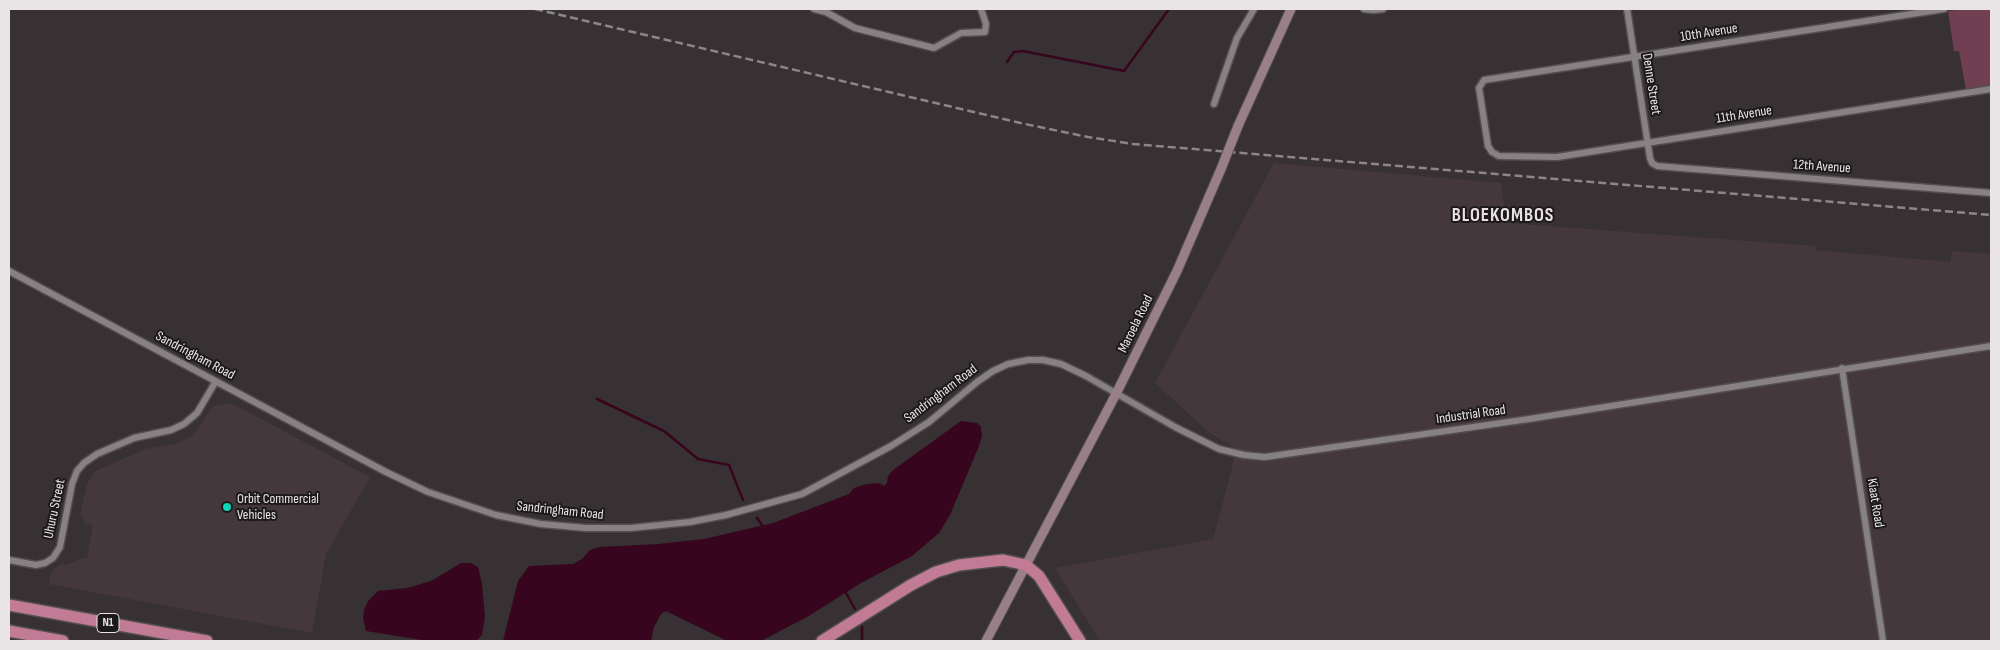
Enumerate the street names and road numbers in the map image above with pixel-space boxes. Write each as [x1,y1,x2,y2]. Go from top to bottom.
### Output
street label: 10th Avenue [1679,20,1739,46]
street label: Denne Street [1638,52,1664,116]
street label: 11th Avenue [1715,102,1773,128]
street label: 12th Avenue [1793,157,1851,177]
street label: Maroela Road [1115,292,1157,356]
street label: Sandringham Road [153,328,237,384]
street label: Sandringham Road [901,361,981,427]
street label: Industrial Road [1435,402,1507,428]
street label: Kiaat Road [1863,477,1887,529]
street label: Uhuru Street [41,478,69,540]
street label: Sandringham Road [516,498,604,524]
road number: N1 [97,614,119,632]

